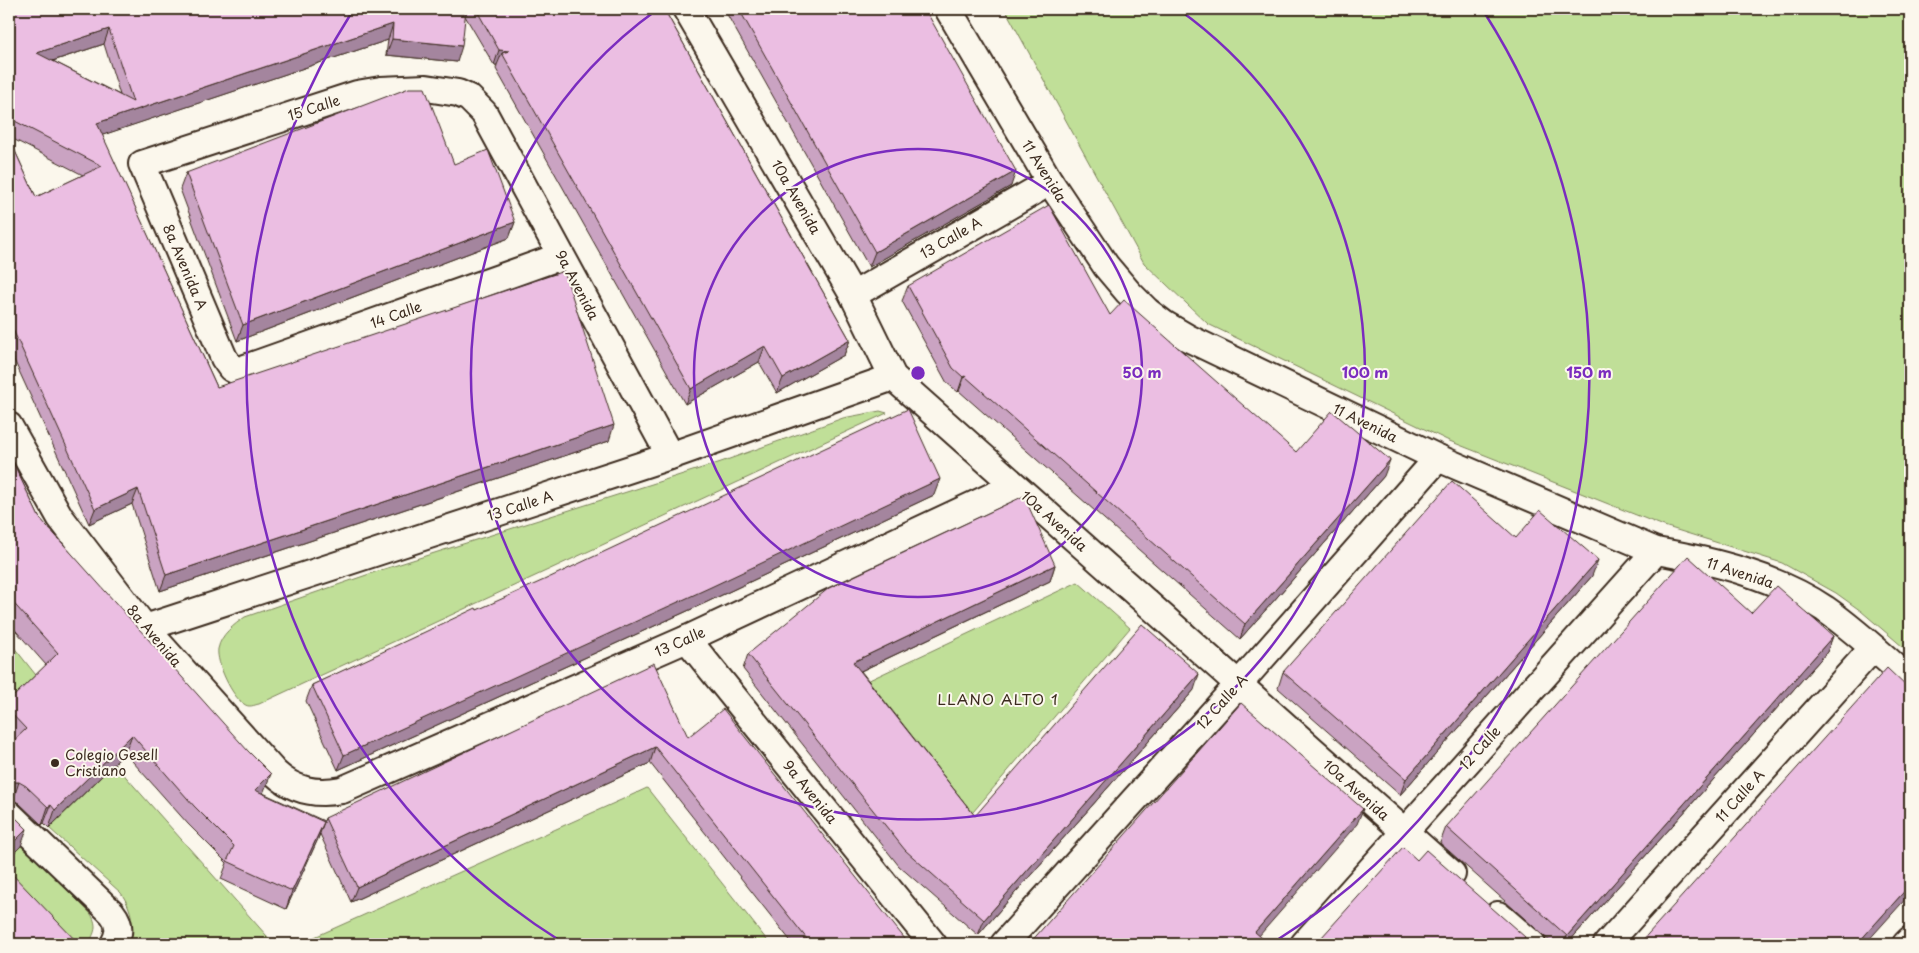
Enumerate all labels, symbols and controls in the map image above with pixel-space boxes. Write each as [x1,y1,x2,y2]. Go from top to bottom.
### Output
street label: 15 Calle [285,89,343,126]
street label: 11 Avenida [1017,136,1072,206]
street label: 10a Avenida [767,156,826,238]
street label: 13 Calle A [916,211,986,264]
street label: 8a Avenida A [158,221,213,313]
street label: 9a Avenida [550,246,605,324]
street label: 14 Calle [367,295,425,333]
text: 50 m [1123,360,1161,383]
text: 100 m [1342,360,1388,383]
text: 150 m [1566,360,1612,383]
centre of rings [909,364,927,382]
street label: 11 Avenida [1329,398,1401,447]
street label: 13 Calle A [484,485,556,526]
street label: 10a Avenida [1016,485,1092,556]
street label: 11 Avenida [1704,552,1777,593]
street label: 8a Avenida [122,600,187,672]
street label: 13 Calle [651,621,709,662]
street label: 12 Calle A [1191,669,1252,734]
district label: LLANO ALTO 1 [937,687,1059,710]
street label: 12 Calle [1454,721,1505,774]
place label: Colegio Gesell Cristiano [65,744,158,781]
street label: 10a Avenida [1318,754,1394,825]
street label: 9a Avenida [778,755,843,828]
marker: Colegio Gesell Cristiano [49,757,61,769]
street label: 11 Calle A [1710,764,1769,827]

